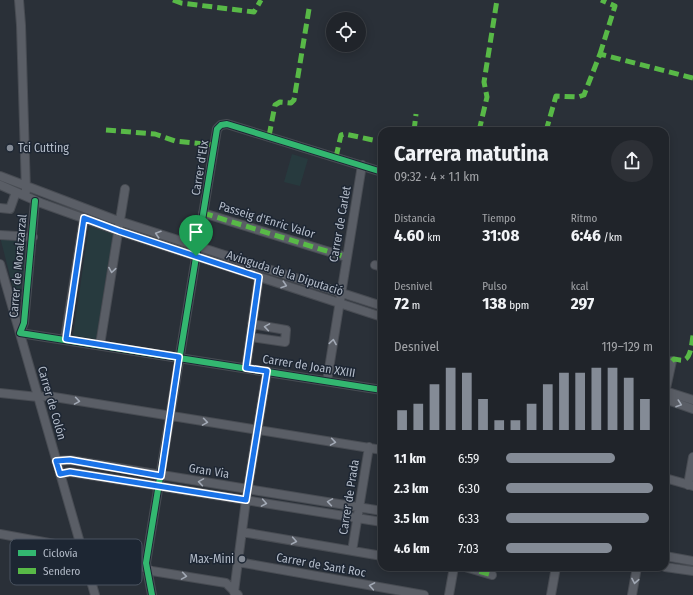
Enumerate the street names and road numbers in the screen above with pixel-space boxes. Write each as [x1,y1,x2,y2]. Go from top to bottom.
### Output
street label: Carrer d'Elx [189,139,211,197]
street label: Carrer de Carlet [326,185,354,263]
street label: Passeig d'Enric Valor [217,199,318,242]
street label: Carrer de Moralzarzal [7,214,29,318]
street label: Avinguda de la Diputació [225,248,345,298]
street label: Carrer de Joan XXIII [262,352,356,380]
street label: Carrer de Colón [35,365,69,441]
street label: Carrer de Prada [336,458,362,536]
street label: Gran Via [188,461,230,481]
street label: Carrer de Sant Roc [275,550,367,580]

